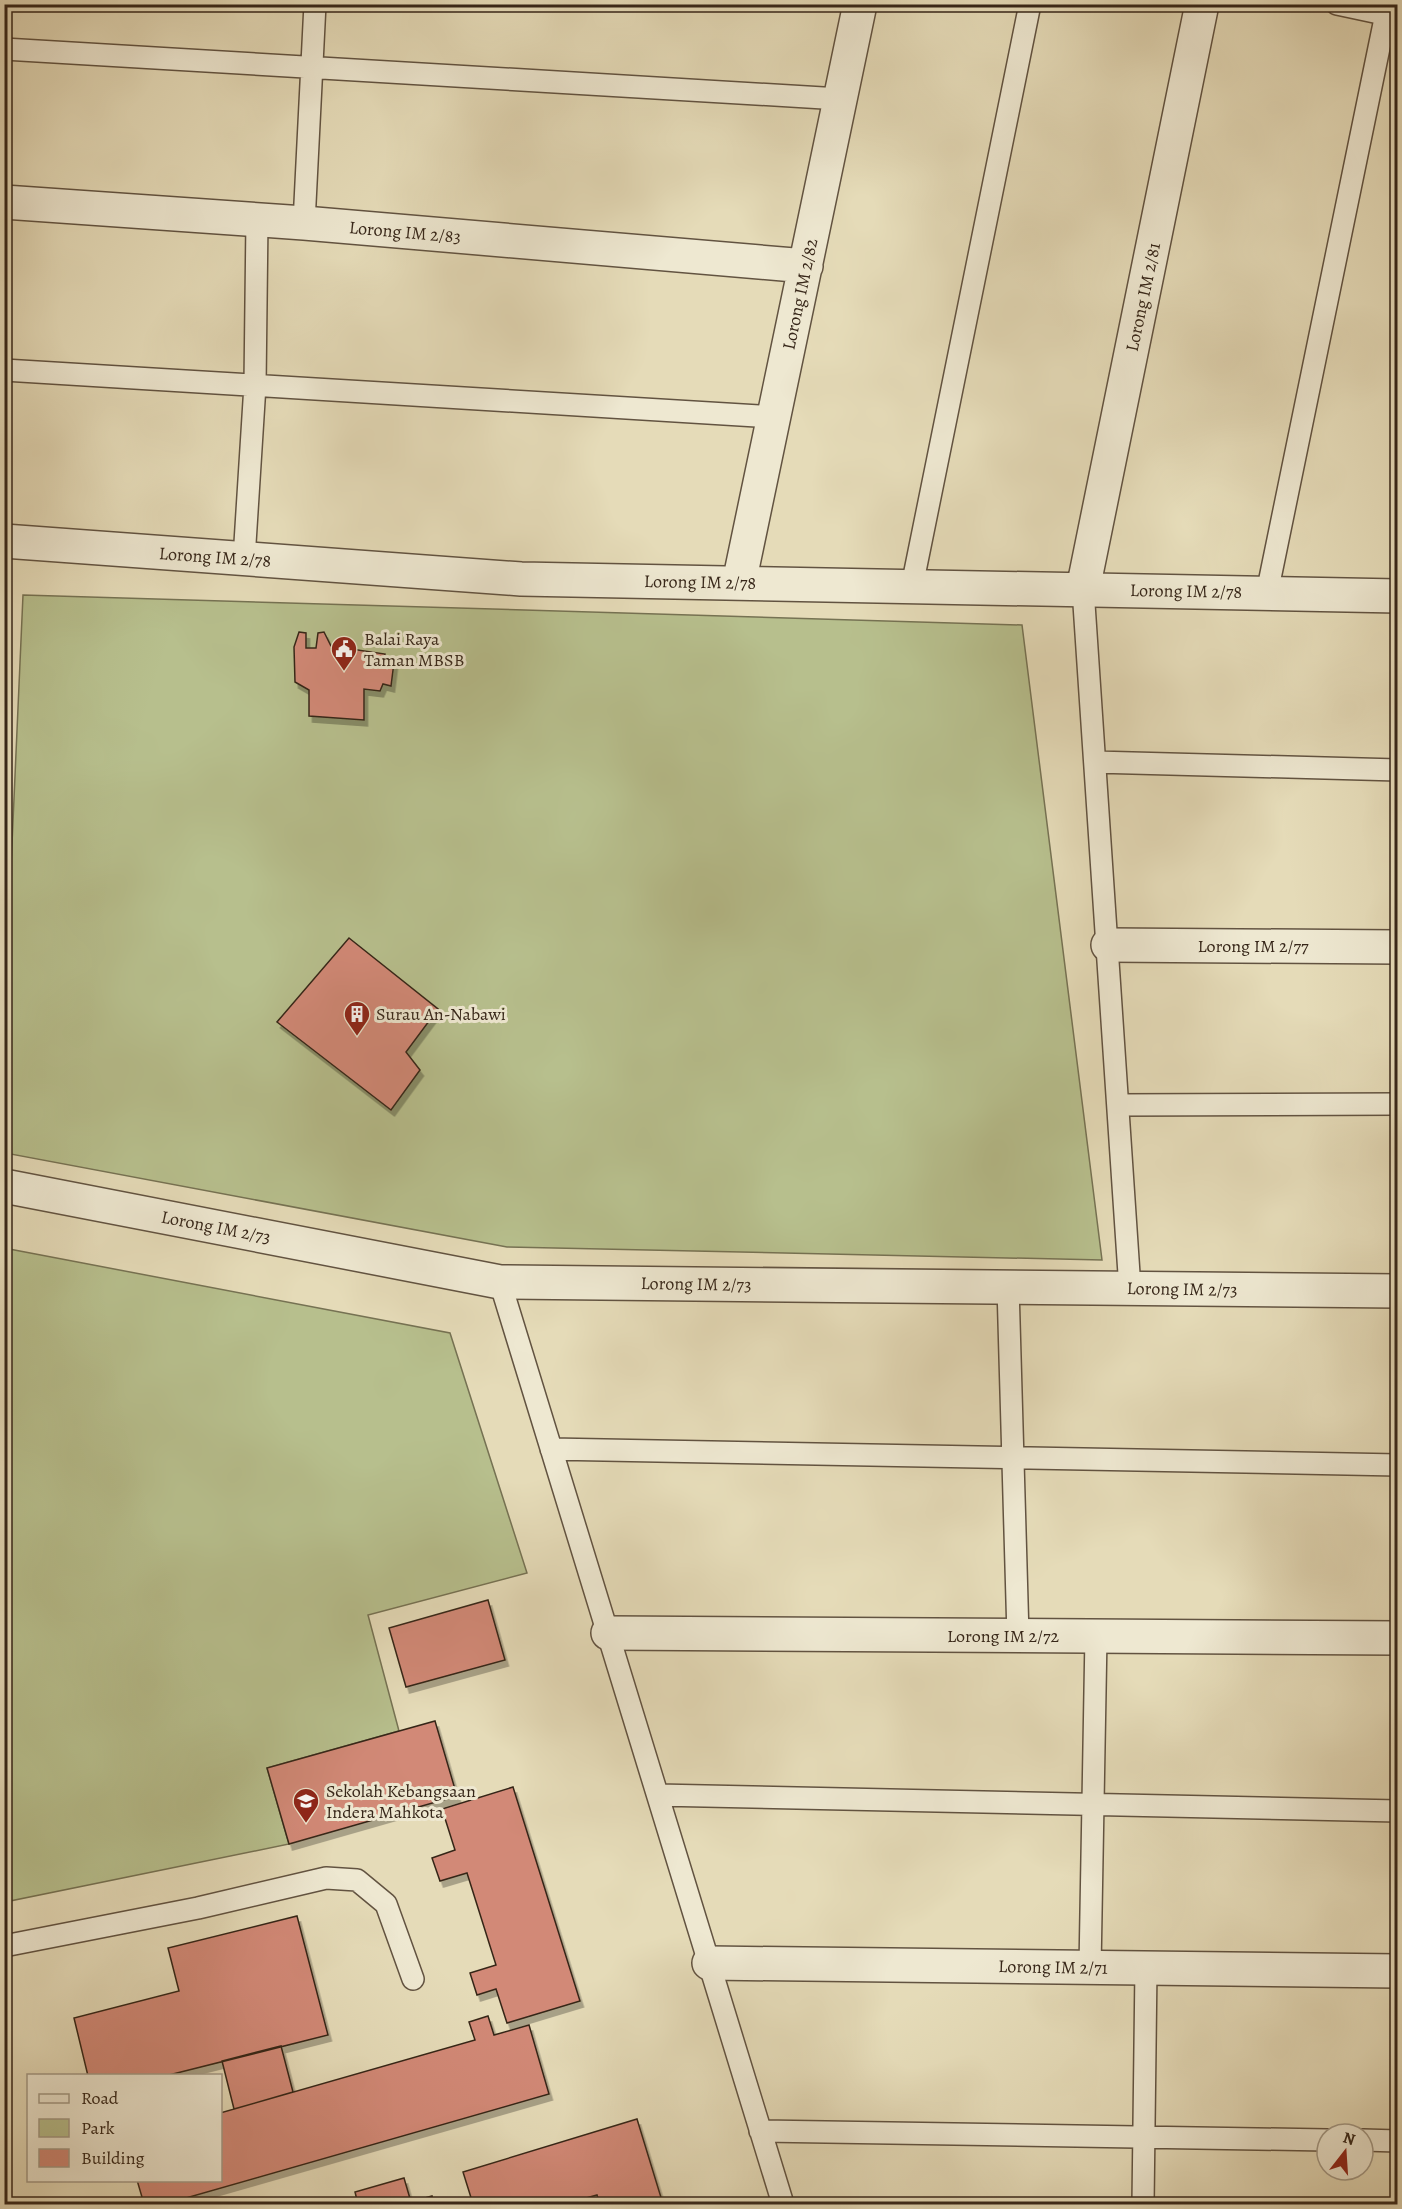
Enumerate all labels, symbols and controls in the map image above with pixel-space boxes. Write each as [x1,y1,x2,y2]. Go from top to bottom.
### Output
street label: Lorong IM 2/83 [348,215,462,249]
street label: Lorong IM 2/82 [776,236,824,352]
street label: Lorong IM 2/81 [1120,240,1166,354]
street label: Lorong IM 2/78 [158,541,272,573]
street label: Lorong IM 2/78 [644,569,756,595]
street label: Lorong IM 2/78 [1130,578,1242,604]
place label: Balai Raya Taman MBSB [364,627,464,672]
public building icon: Balai Raya Taman MBSB [329,634,359,672]
street label: Lorong IM 2/77 [1197,934,1309,958]
building icon: Surau An-Nabawi [342,999,372,1037]
place label: Surau An-Nabawi [376,1002,506,1026]
street label: Lorong IM 2/73 [159,1205,273,1249]
street label: Lorong IM 2/73 [640,1271,752,1297]
street label: Lorong IM 2/73 [1126,1276,1238,1302]
street label: Lorong IM 2/72 [947,1624,1059,1648]
place label: Sekolah Kebangsaan Indera Mahkota [326,1779,476,1824]
school or university icon: Sekolah Kebangsaan Indera Mahkota [291,1786,321,1824]
street label: Lorong IM 2/71 [998,1954,1108,1980]
legend [27,2074,222,2182]
text: Road [81,2086,119,2110]
text: Park [81,2116,115,2140]
north arrow [1315,2122,1375,2182]
text: N [1340,2126,1358,2151]
text: Building [81,2146,145,2170]

